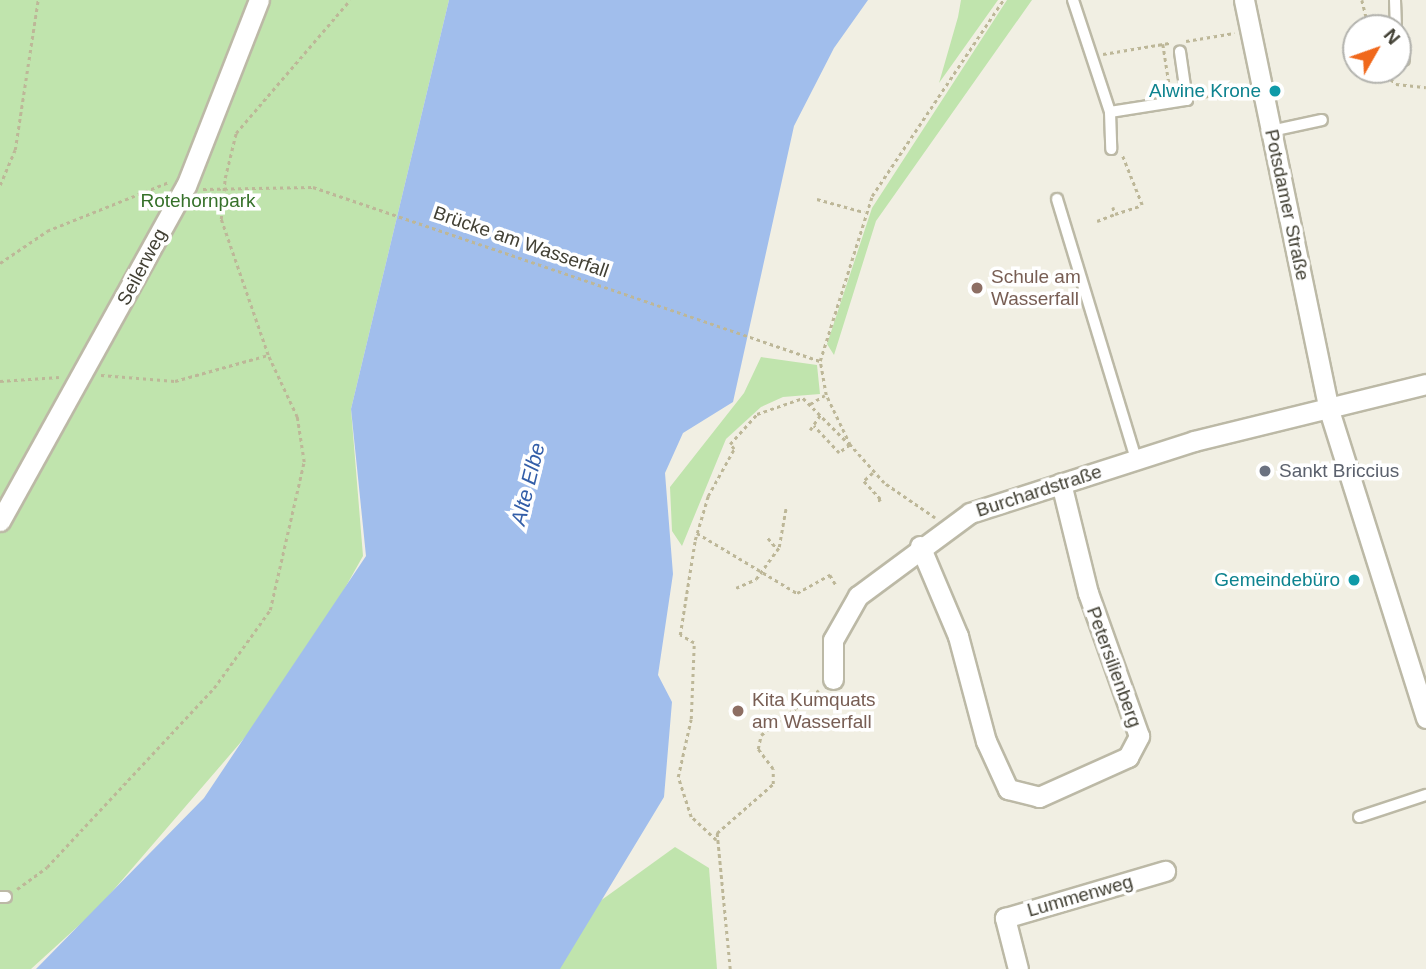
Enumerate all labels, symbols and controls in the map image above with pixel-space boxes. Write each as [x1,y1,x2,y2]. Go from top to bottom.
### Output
north arrow [1342,14,1412,84]
text: N [1379,24,1404,48]
place label: Alwine Krone [1149,80,1261,102]
marker: Alwine Krone [1267,83,1283,99]
street label: Potsdamer Straße [1260,127,1314,283]
park label: Rotehornpark [140,190,256,212]
street label: Brücke am Wasserfall [430,201,612,283]
street label: Seilerweg [112,225,172,309]
place label: Schule am Wasserfall [991,266,1081,310]
marker: Schule am Wasserfall [969,280,985,296]
water label: Alte Elbe [506,440,550,528]
street label: Burchardstraße [973,460,1105,522]
place label: Sankt Briccius [1279,460,1399,482]
marker: Sankt Briccius [1257,463,1273,479]
place label: Gemeindebüro [1214,569,1340,591]
marker: Gemeindebüro [1346,572,1362,588]
street label: Petersilienberg [1082,604,1146,730]
place label: Kita Kumquats am Wasserfall [752,689,876,733]
marker: Kita Kumquats am Wasserfall [730,703,746,719]
street label: Lummenweg [1025,870,1135,922]

